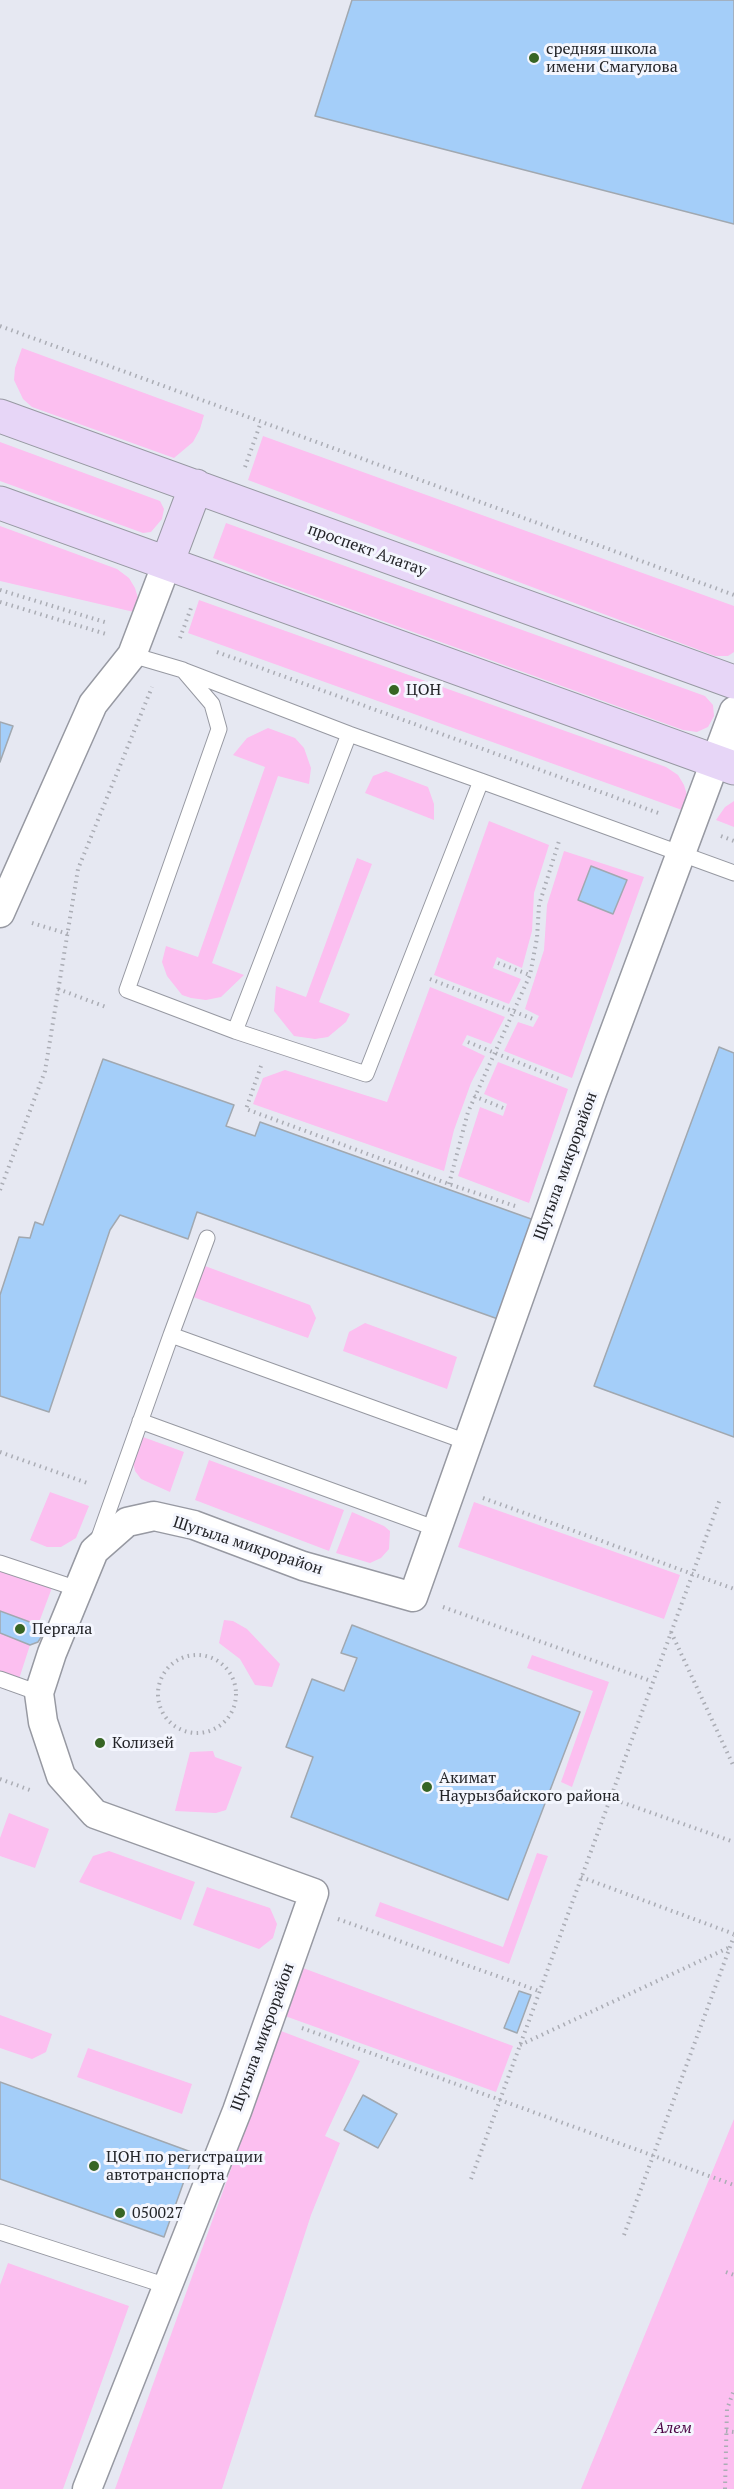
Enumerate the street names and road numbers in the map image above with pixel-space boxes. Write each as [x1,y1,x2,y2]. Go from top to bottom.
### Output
street label: проспект Алатау [305,520,429,580]
street label: Шугыла микрорайон [530,1089,602,1243]
street label: Шугыла микрорайон [171,1513,325,1579]
street label: Шугыла микрорайон [227,1960,299,2114]

